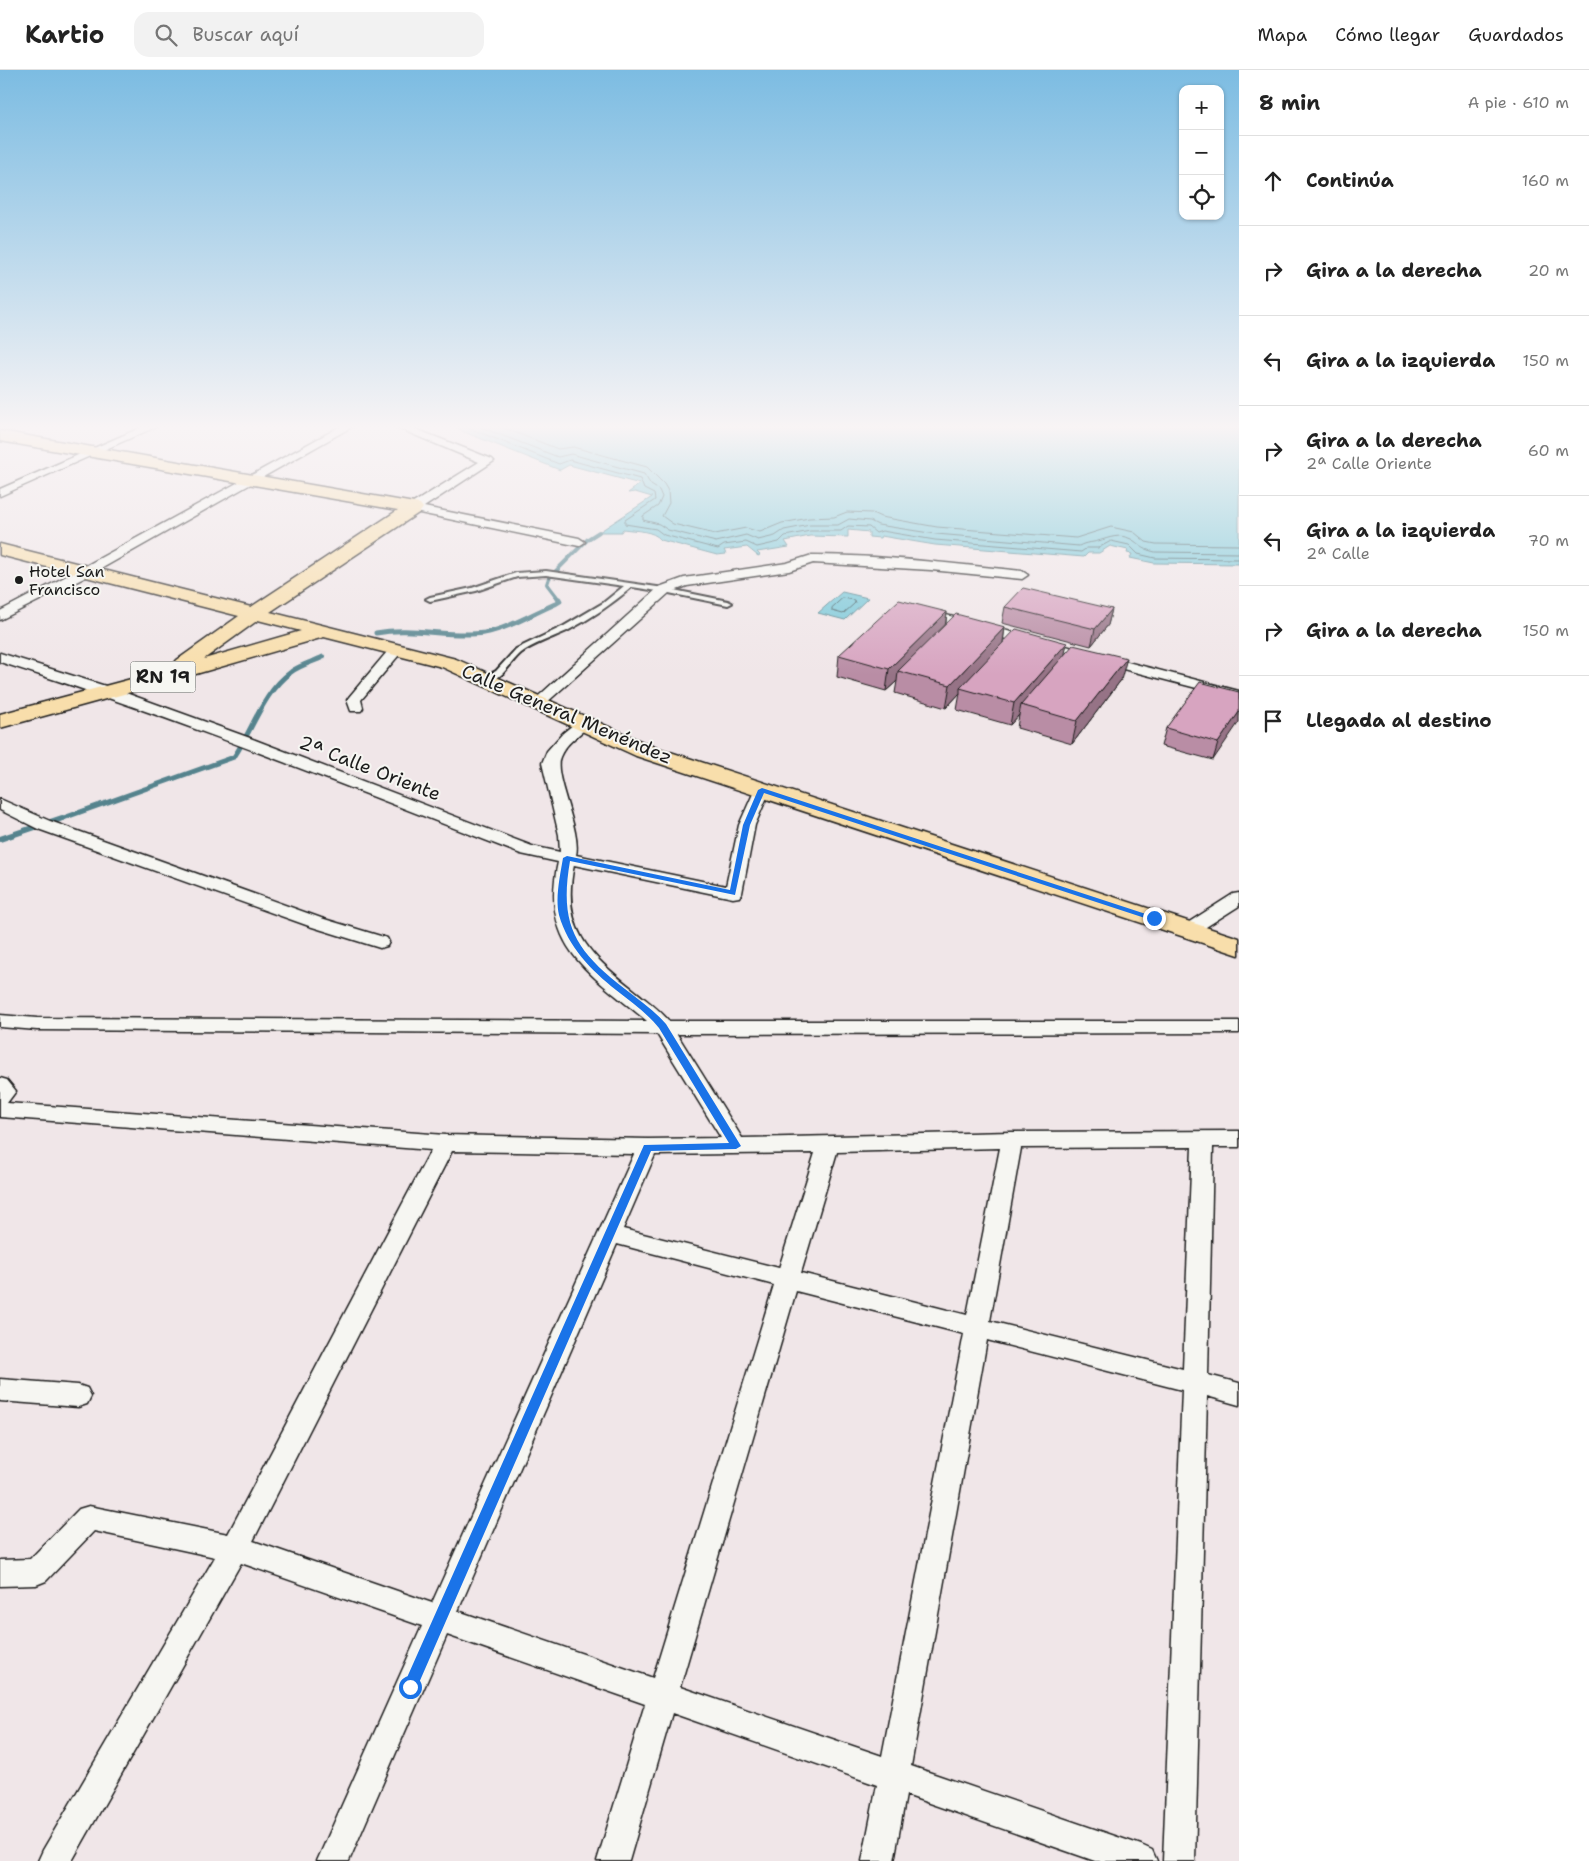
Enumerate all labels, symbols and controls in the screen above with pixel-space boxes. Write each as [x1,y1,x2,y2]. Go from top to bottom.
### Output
search box [134,12,484,57]
text: Kartio [25,19,104,51]
icon: search [152,21,180,49]
text: Buscar aquí [192,22,299,47]
text: Mapa [1257,23,1307,47]
text: Cómo llegar [1335,23,1440,47]
text: Guardados [1468,23,1564,47]
map controls [1179,85,1224,220]
button: + [1179,85,1224,130]
text: 8 min [1259,89,1320,117]
text: A pie · 610 m [1468,92,1569,113]
button: − [1179,130,1224,175]
icon: ahead [1259,167,1287,195]
text: Continúa [1306,168,1394,193]
text: 160 m [1522,170,1569,191]
button: locate [1179,175,1224,220]
icon: right [1259,257,1287,285]
text: Gira a la derecha [1306,258,1482,283]
text: 20 m [1528,260,1569,281]
icon: left [1259,347,1287,375]
text: Gira a la izquierda [1306,348,1495,373]
text: 150 m [1522,350,1569,371]
text: Gira a la derecha [1306,428,1482,453]
icon: right [1259,437,1287,465]
text: 60 m [1528,440,1569,461]
text: 2ª Calle Oriente [1306,453,1432,474]
text: Gira a la izquierda [1306,518,1495,543]
icon: left [1259,527,1287,555]
text: 70 m [1528,530,1569,551]
text: 2ª Calle [1306,543,1370,564]
place label: Hotel San Francisco [29,561,105,600]
marker: Hotel San Francisco [13,574,25,586]
icon: right [1259,617,1287,645]
text: Gira a la derecha [1306,618,1482,643]
text: 150 m [1522,620,1569,641]
street label: Calle General Menéndez [458,658,676,770]
road number: RN 19 [130,662,196,692]
icon: arrive [1259,707,1287,735]
text: Llegada al destino [1306,708,1492,733]
street label: 2ª Calle Oriente [296,729,444,807]
route end [1143,907,1166,930]
route start [399,1676,422,1699]

